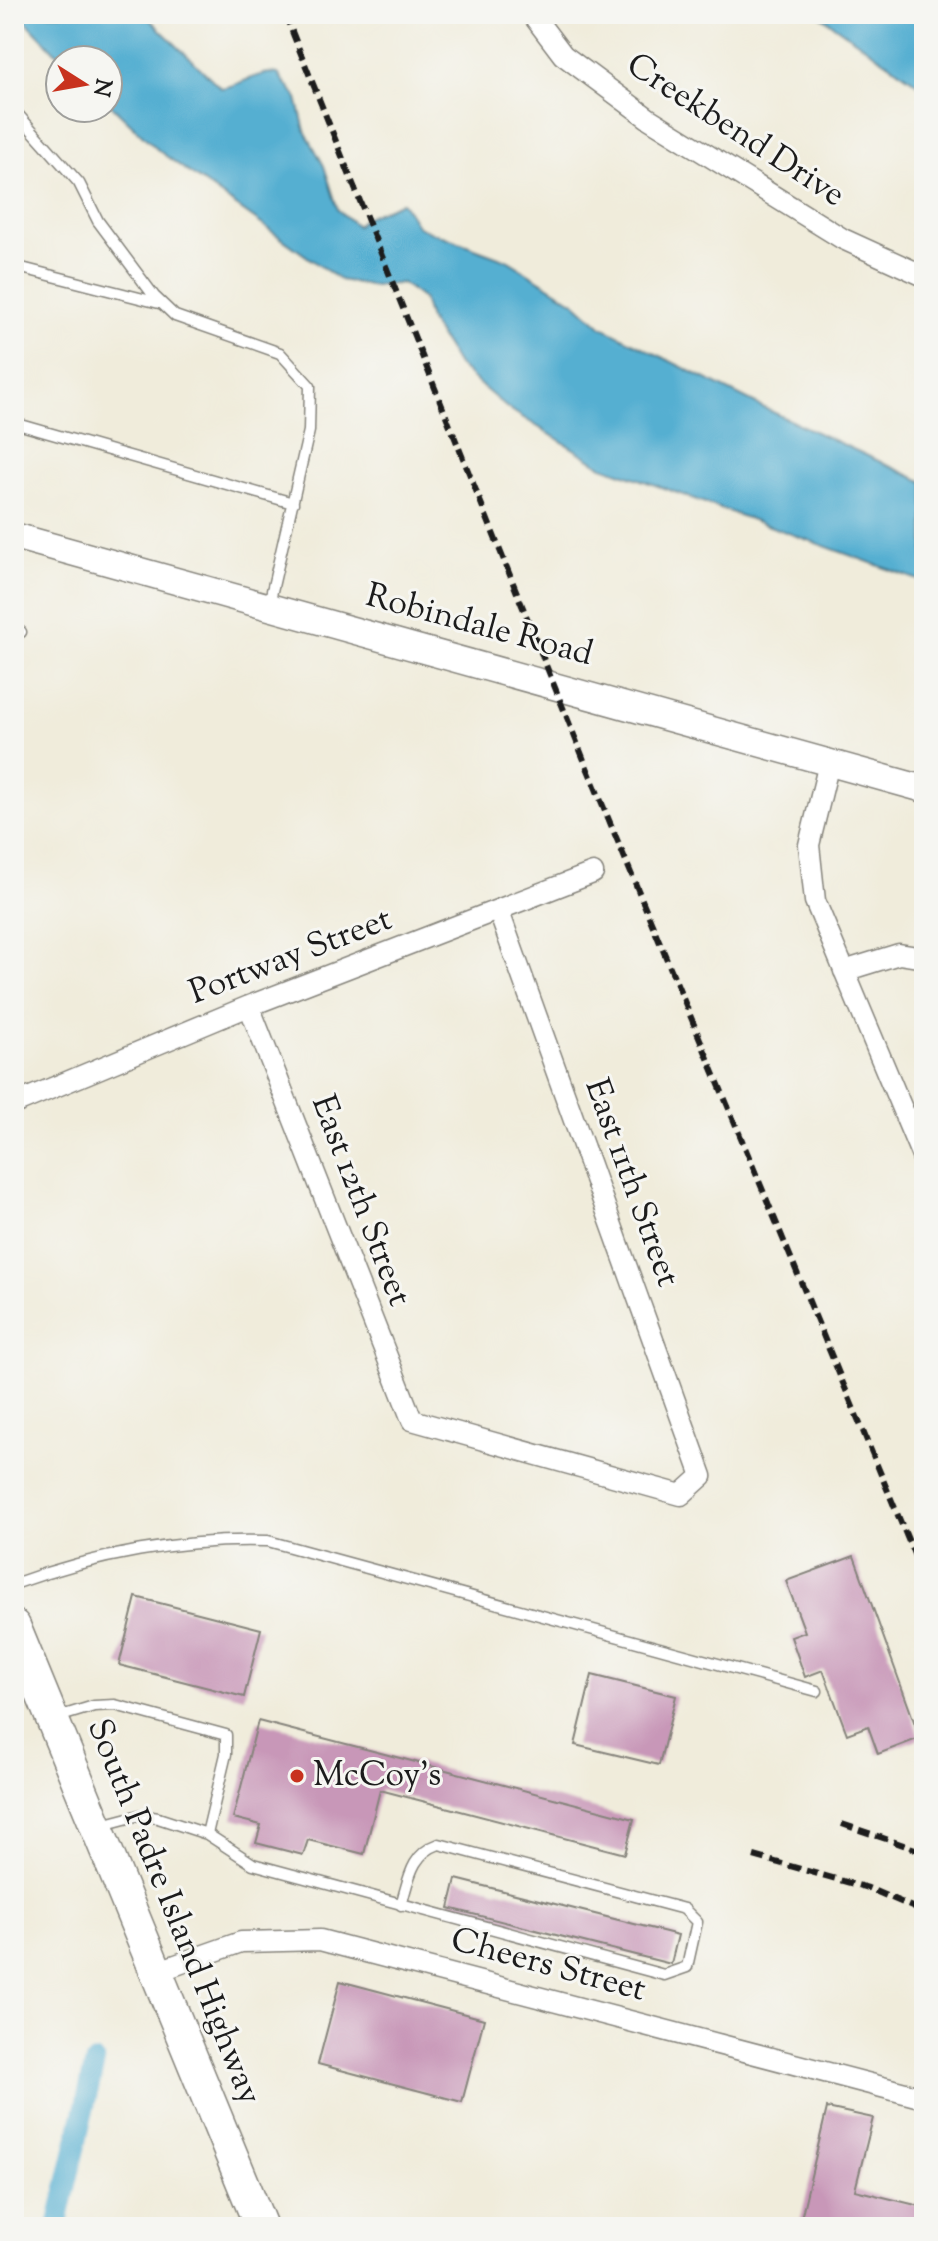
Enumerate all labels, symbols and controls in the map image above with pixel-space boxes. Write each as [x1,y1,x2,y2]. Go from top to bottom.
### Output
street label: Creekbend Drive [616,42,854,220]
north arrow [44,44,124,124]
text: N [83,76,118,99]
street label: Robindale Road [360,572,598,680]
street label: Portway Street [183,896,400,1018]
street label: East 11th Street [571,1072,691,1294]
street label: East 12th Street [297,1088,423,1314]
street label: South Padre Island Highway [73,1712,273,2112]
place label: McCoy's [313,1752,441,1801]
marker: McCoy's [288,1767,306,1785]
street label: Cheers Street [445,1916,651,2016]

